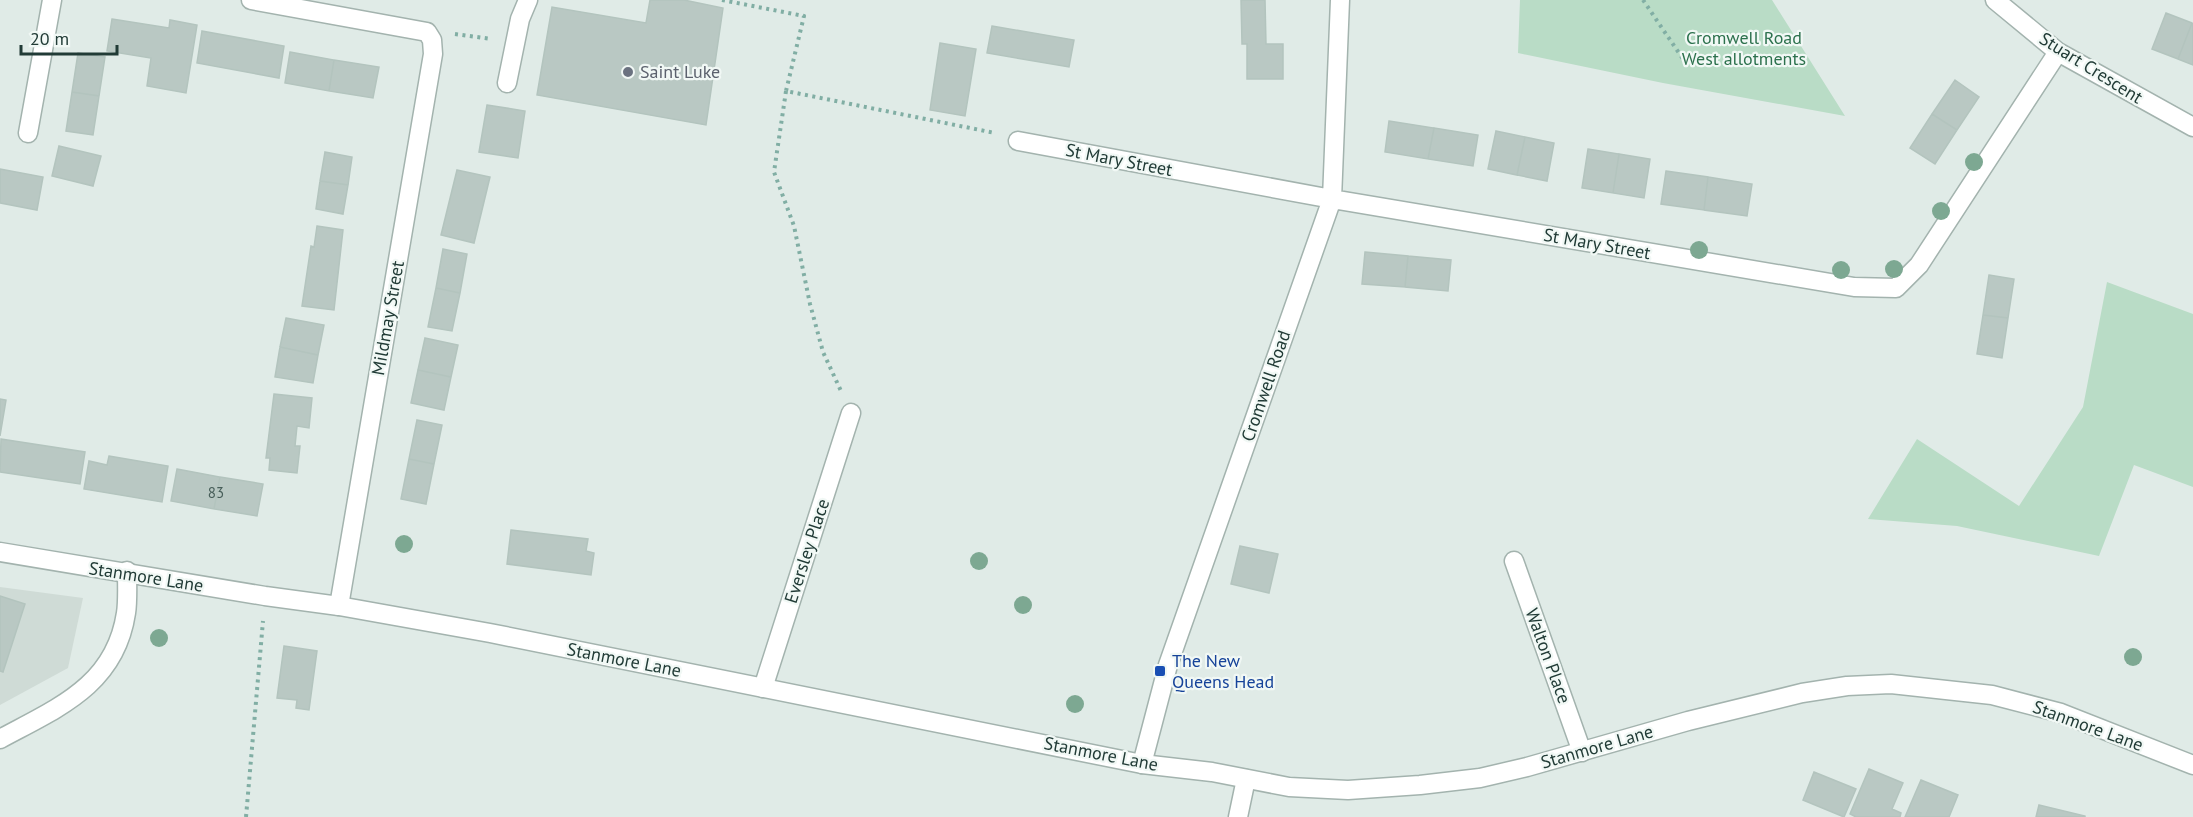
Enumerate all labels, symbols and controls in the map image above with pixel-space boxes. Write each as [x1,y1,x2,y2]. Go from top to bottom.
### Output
scale bar [21,18,117,56]
park label: Cromwell Road West allotments [1682,26,1806,70]
text: 20 m [30,27,69,50]
street label: Stuart Crescent [2035,27,2147,108]
place label: Saint Luke [640,60,720,83]
marker: Saint Luke [621,65,635,79]
street label: St Mary Street [1064,138,1174,181]
street label: St Mary Street [1542,223,1652,264]
street label: Mildmay Street [366,259,409,377]
street label: Cromwell Road [1236,327,1295,444]
house number: 83 [208,483,224,502]
street label: Eversley Place [779,496,834,606]
street label: Stanmore Lane [87,556,205,597]
street label: Walton Place [1521,605,1576,707]
street label: Stanmore Lane [565,637,683,682]
place label: The New Queens Head [1172,649,1274,693]
marker: The New Queens Head [1153,664,1167,678]
street label: Stanmore Lane [2030,695,2146,756]
street label: Stanmore Lane [1538,720,1656,774]
street label: Stanmore Lane [1042,731,1160,776]

